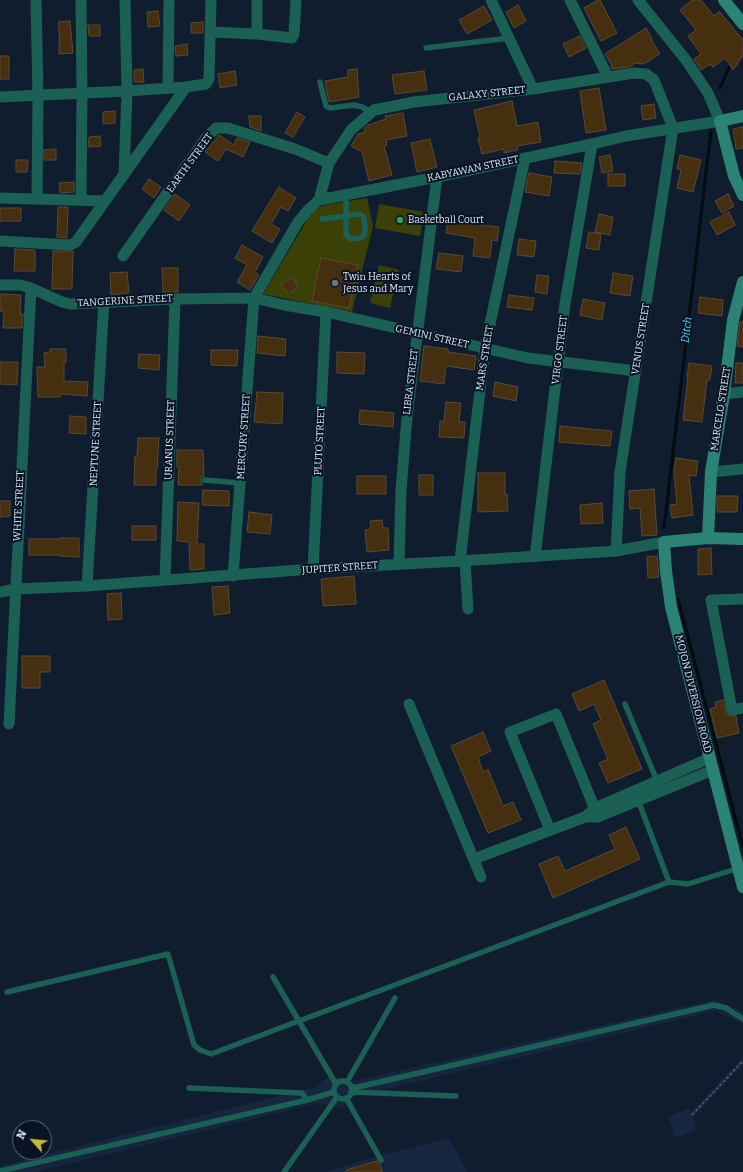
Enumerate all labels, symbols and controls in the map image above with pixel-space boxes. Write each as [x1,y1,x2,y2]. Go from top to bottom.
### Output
street label: GALAXY STREET [448,84,526,104]
street label: EARTH STREET [164,131,216,195]
street label: KABYAWAN STREET [426,153,520,185]
place label: Basketball Court [408,214,484,226]
marker: Basketball Court [395,215,405,225]
place label: Twin Hearts of Jesus and Mary [343,271,413,294]
marker: Twin Hearts of Jesus and Mary [330,278,340,288]
street label: TANGERINE STREET [77,293,173,309]
street label: VENUS STREET [629,303,653,375]
street label: VIRGO STREET [550,315,570,385]
water label: Ditch [679,316,695,344]
street label: GEMINI STREET [394,323,470,351]
street label: MARS STREET [474,325,496,391]
street label: LIBRA STREET [401,348,421,416]
street label: MARCELO STREET [708,366,734,452]
street label: MERCURY STREET [235,394,253,480]
street label: URANUS STREET [163,400,177,480]
street label: NEPTUNE STREET [88,401,104,487]
street label: PLUTO STREET [312,406,328,476]
street label: WHITE STREET [11,470,27,542]
street label: JUPITER STREET [302,559,378,577]
street label: MOJON DIVERSION ROAD [673,634,713,754]
north arrow [12,1120,52,1160]
text: N [14,1128,29,1142]

